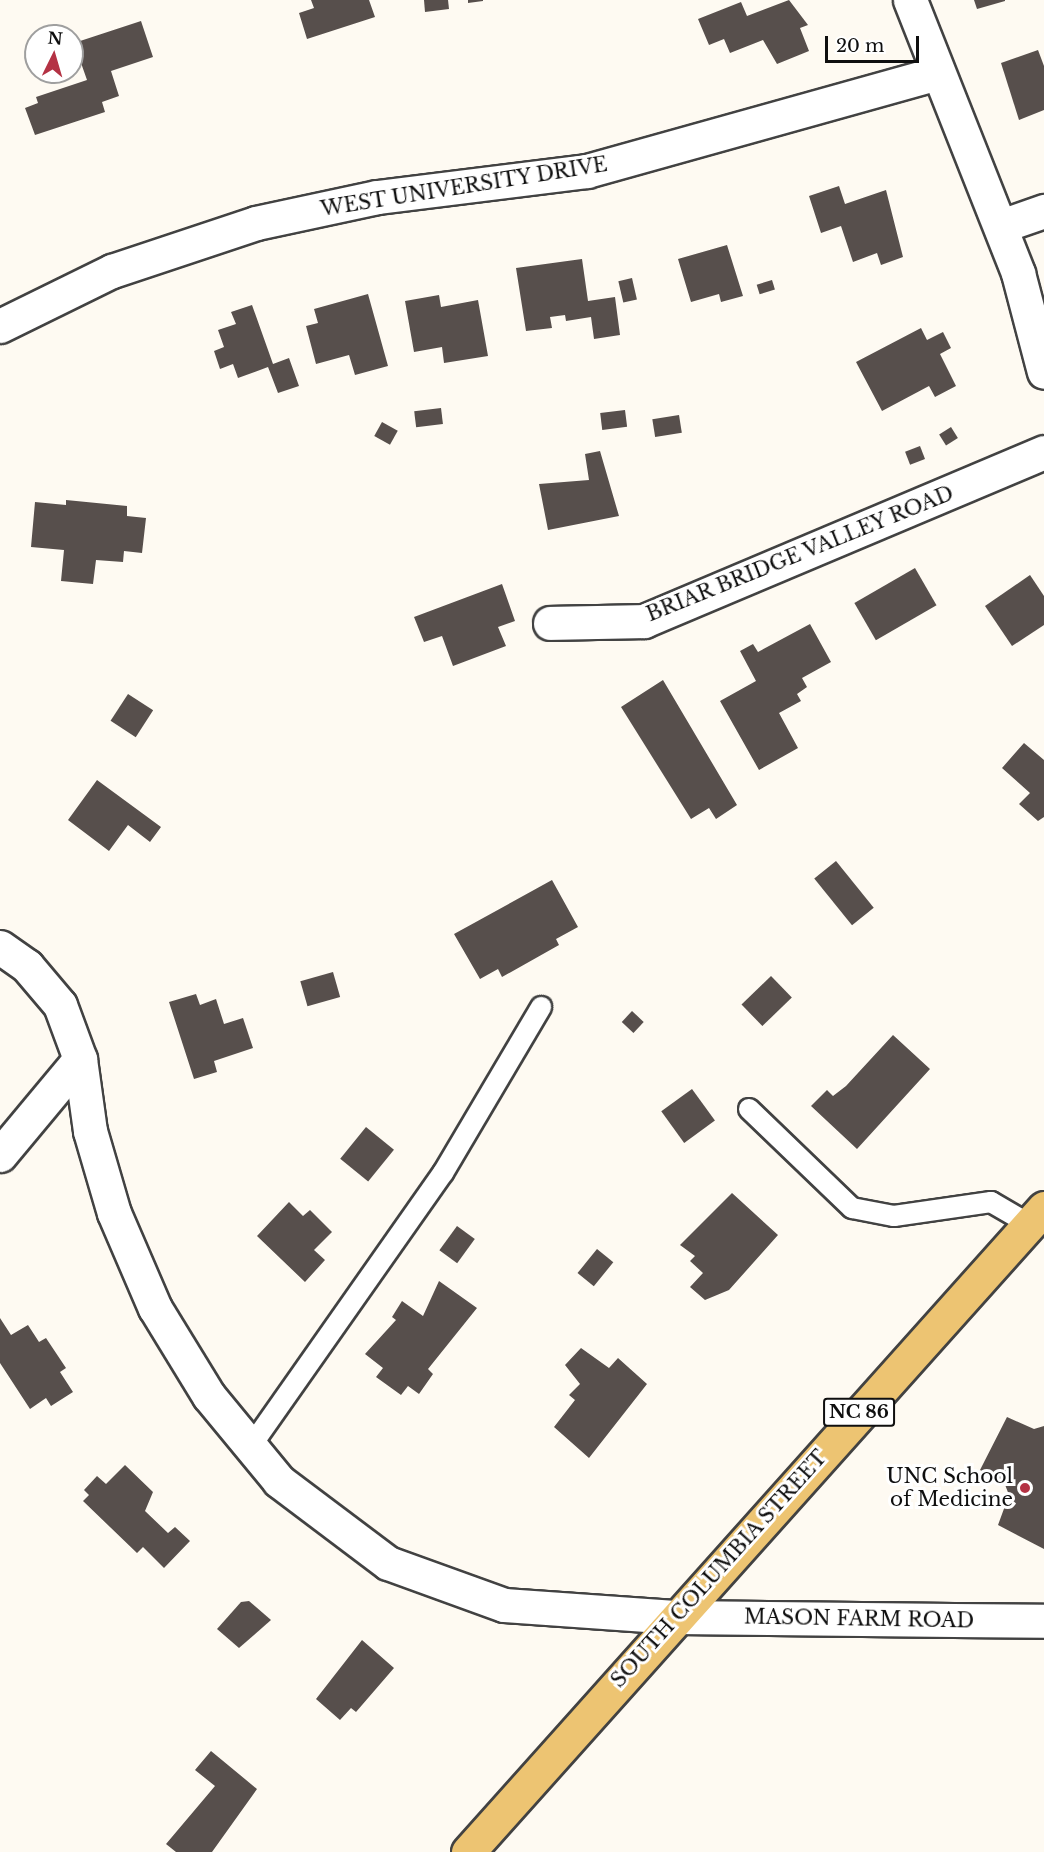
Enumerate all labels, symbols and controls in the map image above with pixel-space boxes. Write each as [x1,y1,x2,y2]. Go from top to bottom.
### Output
north arrow [24,24,84,84]
scale bar [828,24,922,62]
text: N [47,27,64,49]
text: 20 m [836,35,884,57]
street label: WEST UNIVERSITY DRIVE [318,152,610,222]
street label: BRIAR BRIDGE VALLEY ROAD [642,481,958,627]
road number: NC 86 [823,1397,895,1427]
street label: SOUTH COLUMBIA STREET [606,1445,832,1693]
place label: UNC School of Medicine [886,1464,1013,1511]
marker: UNC School of Medicine [1018,1481,1032,1495]
street label: MASON FARM ROAD [744,1605,974,1633]

